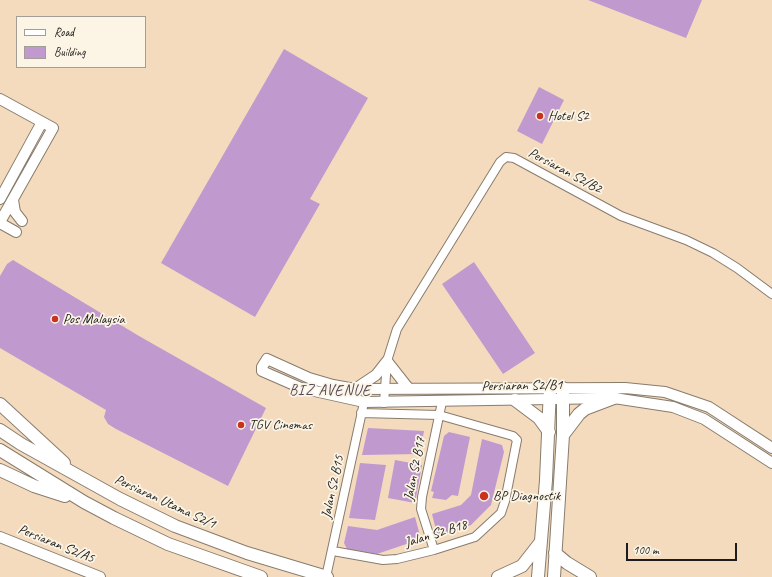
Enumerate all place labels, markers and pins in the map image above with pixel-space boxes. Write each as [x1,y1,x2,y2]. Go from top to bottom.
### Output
place label: Hotel S2 [548,108,589,124]
marker: Hotel S2 [535,111,545,121]
place label: Pos Malaysia [63,311,125,327]
marker: Pos Malaysia [50,314,60,324]
place label: TGV Cinemas [249,417,312,433]
marker: TGV Cinemas [236,420,246,430]
place label: BP Diagnostik [493,488,560,504]
marker: BP Diagnostik [478,490,490,502]

